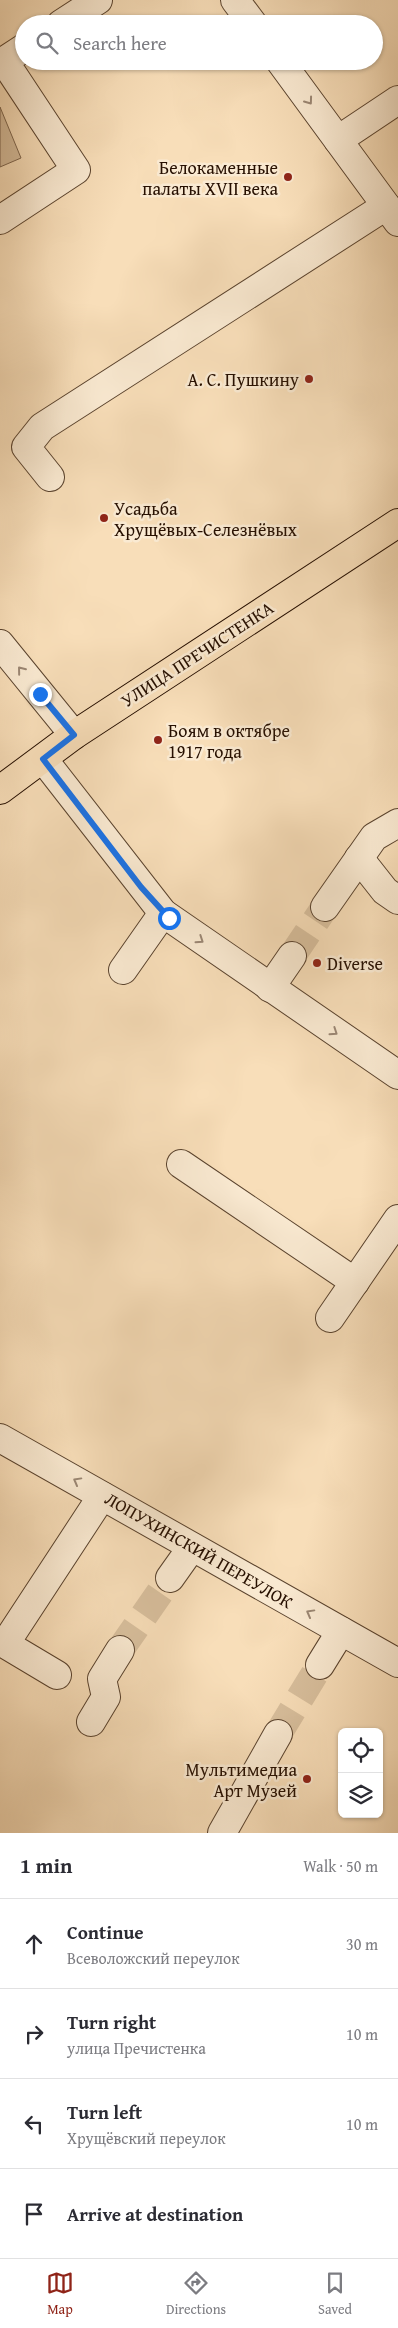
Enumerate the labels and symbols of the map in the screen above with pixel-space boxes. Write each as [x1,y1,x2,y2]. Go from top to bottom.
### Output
one-way arrow [303,95,312,104]
place label: Белокаменные палаты XVII века [142,154,278,202]
marker: Белокаменные палаты XVII века [282,171,294,183]
place label: А. С. Пушкину [188,366,299,393]
marker: А. С. Пушкину [303,373,315,385]
place label: Усадьба Хрущёвых-Селезнёвых [114,495,298,543]
marker: Усадьба Хрущёвых-Селезнёвых [98,512,110,524]
street label: УЛИЦА ПРЕЧИСТЕНКА [115,594,279,714]
one-way arrow [18,667,26,676]
route end [29,683,52,706]
place label: Боям в октябре 1917 года [168,717,290,765]
marker: Боям в октябре 1917 года [152,734,164,746]
route start [158,907,181,930]
one-way arrow [194,934,204,943]
place label: Diverse [327,950,383,977]
marker: Diverse [311,957,323,969]
one-way arrow [328,1026,338,1035]
one-way arrow [74,1478,83,1488]
street label: ЛОПУХИНСКИЙ ПЕРЕУЛОК [100,1485,298,1615]
one-way arrow [306,1610,315,1620]
place label: Мультимедиа Арт Музей [186,1756,297,1804]
marker: Мультимедиа Арт Музей [301,1773,313,1785]

